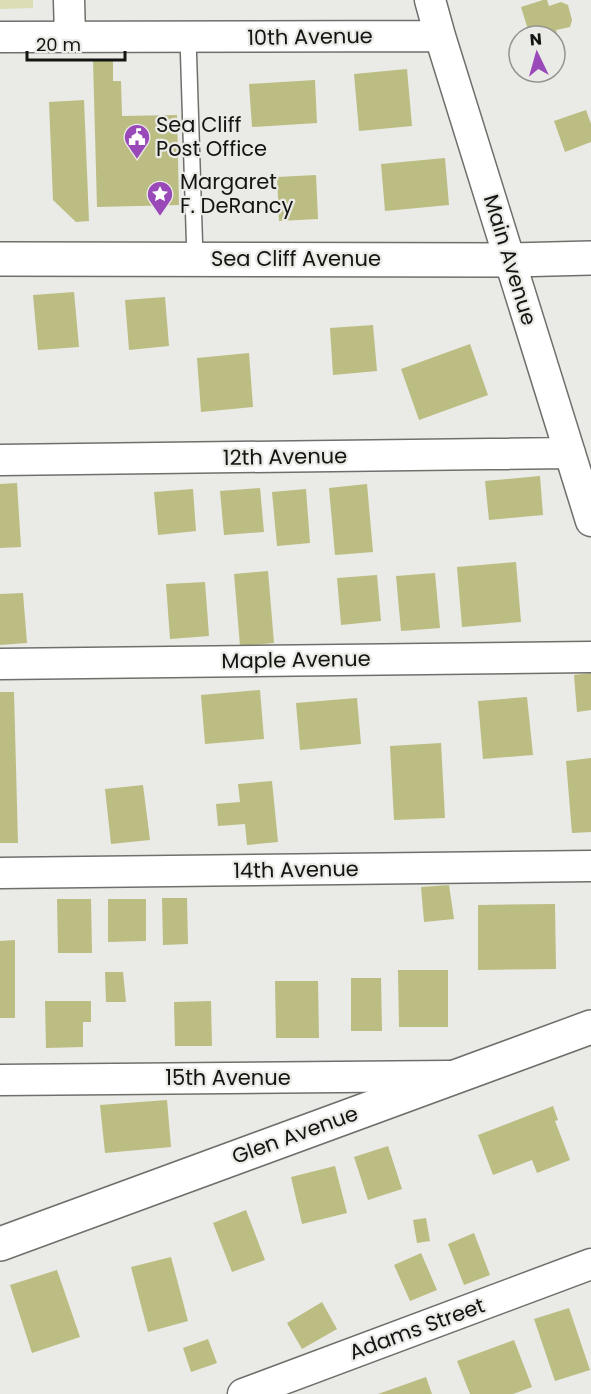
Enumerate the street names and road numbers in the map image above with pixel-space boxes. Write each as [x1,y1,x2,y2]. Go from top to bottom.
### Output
street label: 10th Avenue [247,21,373,52]
street label: Main Avenue [477,191,544,329]
street label: Sea Cliff Avenue [211,244,381,273]
street label: 12th Avenue [223,441,347,472]
street label: Maple Avenue [221,644,371,675]
street label: 14th Avenue [233,854,359,885]
street label: 15th Avenue [165,1063,291,1092]
street label: Glen Avenue [228,1098,362,1171]
street label: Adams Street [345,1291,489,1366]

